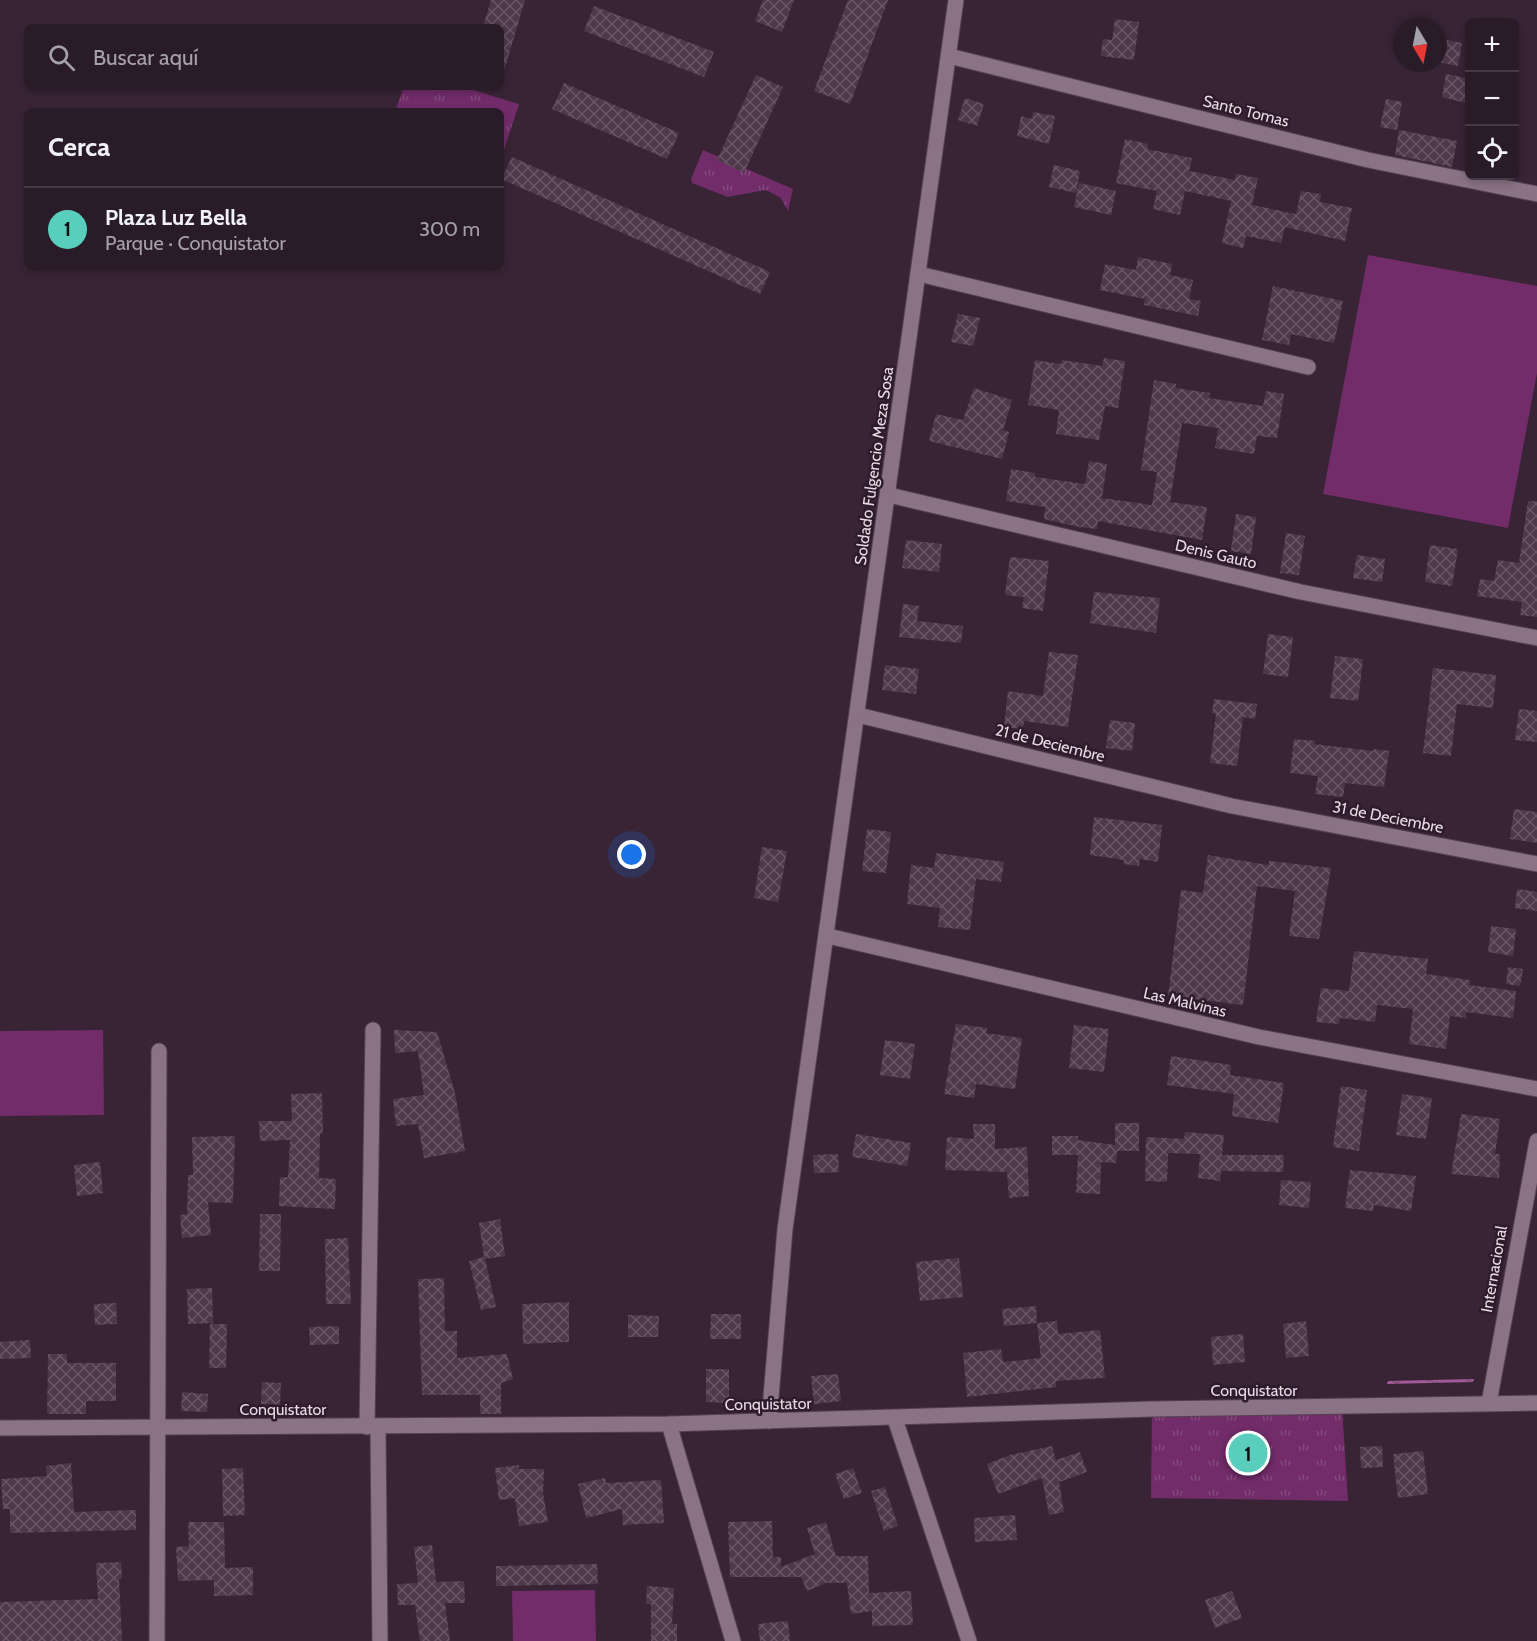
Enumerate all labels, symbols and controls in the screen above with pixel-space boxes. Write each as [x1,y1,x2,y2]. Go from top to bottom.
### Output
north arrow [1393,18,1447,72]
map controls [1465,18,1519,180]
button: + [1465,18,1519,72]
search box [24,24,504,90]
icon: search [45,41,78,74]
text: Buscar aquí [93,44,198,71]
button: − [1465,72,1519,126]
street label: Santo Tomas [1201,91,1291,131]
button: locate [1465,126,1519,180]
text: Cerca [48,131,110,163]
text: Plaza Luz Bella [105,204,247,231]
text: 1 [64,217,71,241]
text: 300 m [419,217,480,241]
text: Parque · Conquistator [105,231,286,255]
street label: Soldado Fulgencio Meza Sosa [851,365,897,566]
street label: Denis Gauto [1173,535,1259,573]
street label: 21 de Deciembre [993,720,1107,766]
street label: 31 de Deciembre [1331,797,1445,837]
your location [617,840,646,869]
street label: Las Malvinas [1142,983,1229,1021]
street label: Internacional [1477,1224,1511,1314]
street label: Conquistator [1211,1381,1298,1400]
street label: Conquistator [724,1394,812,1414]
street label: Conquistator [240,1400,327,1419]
pin: 1 [1228,1430,1268,1476]

